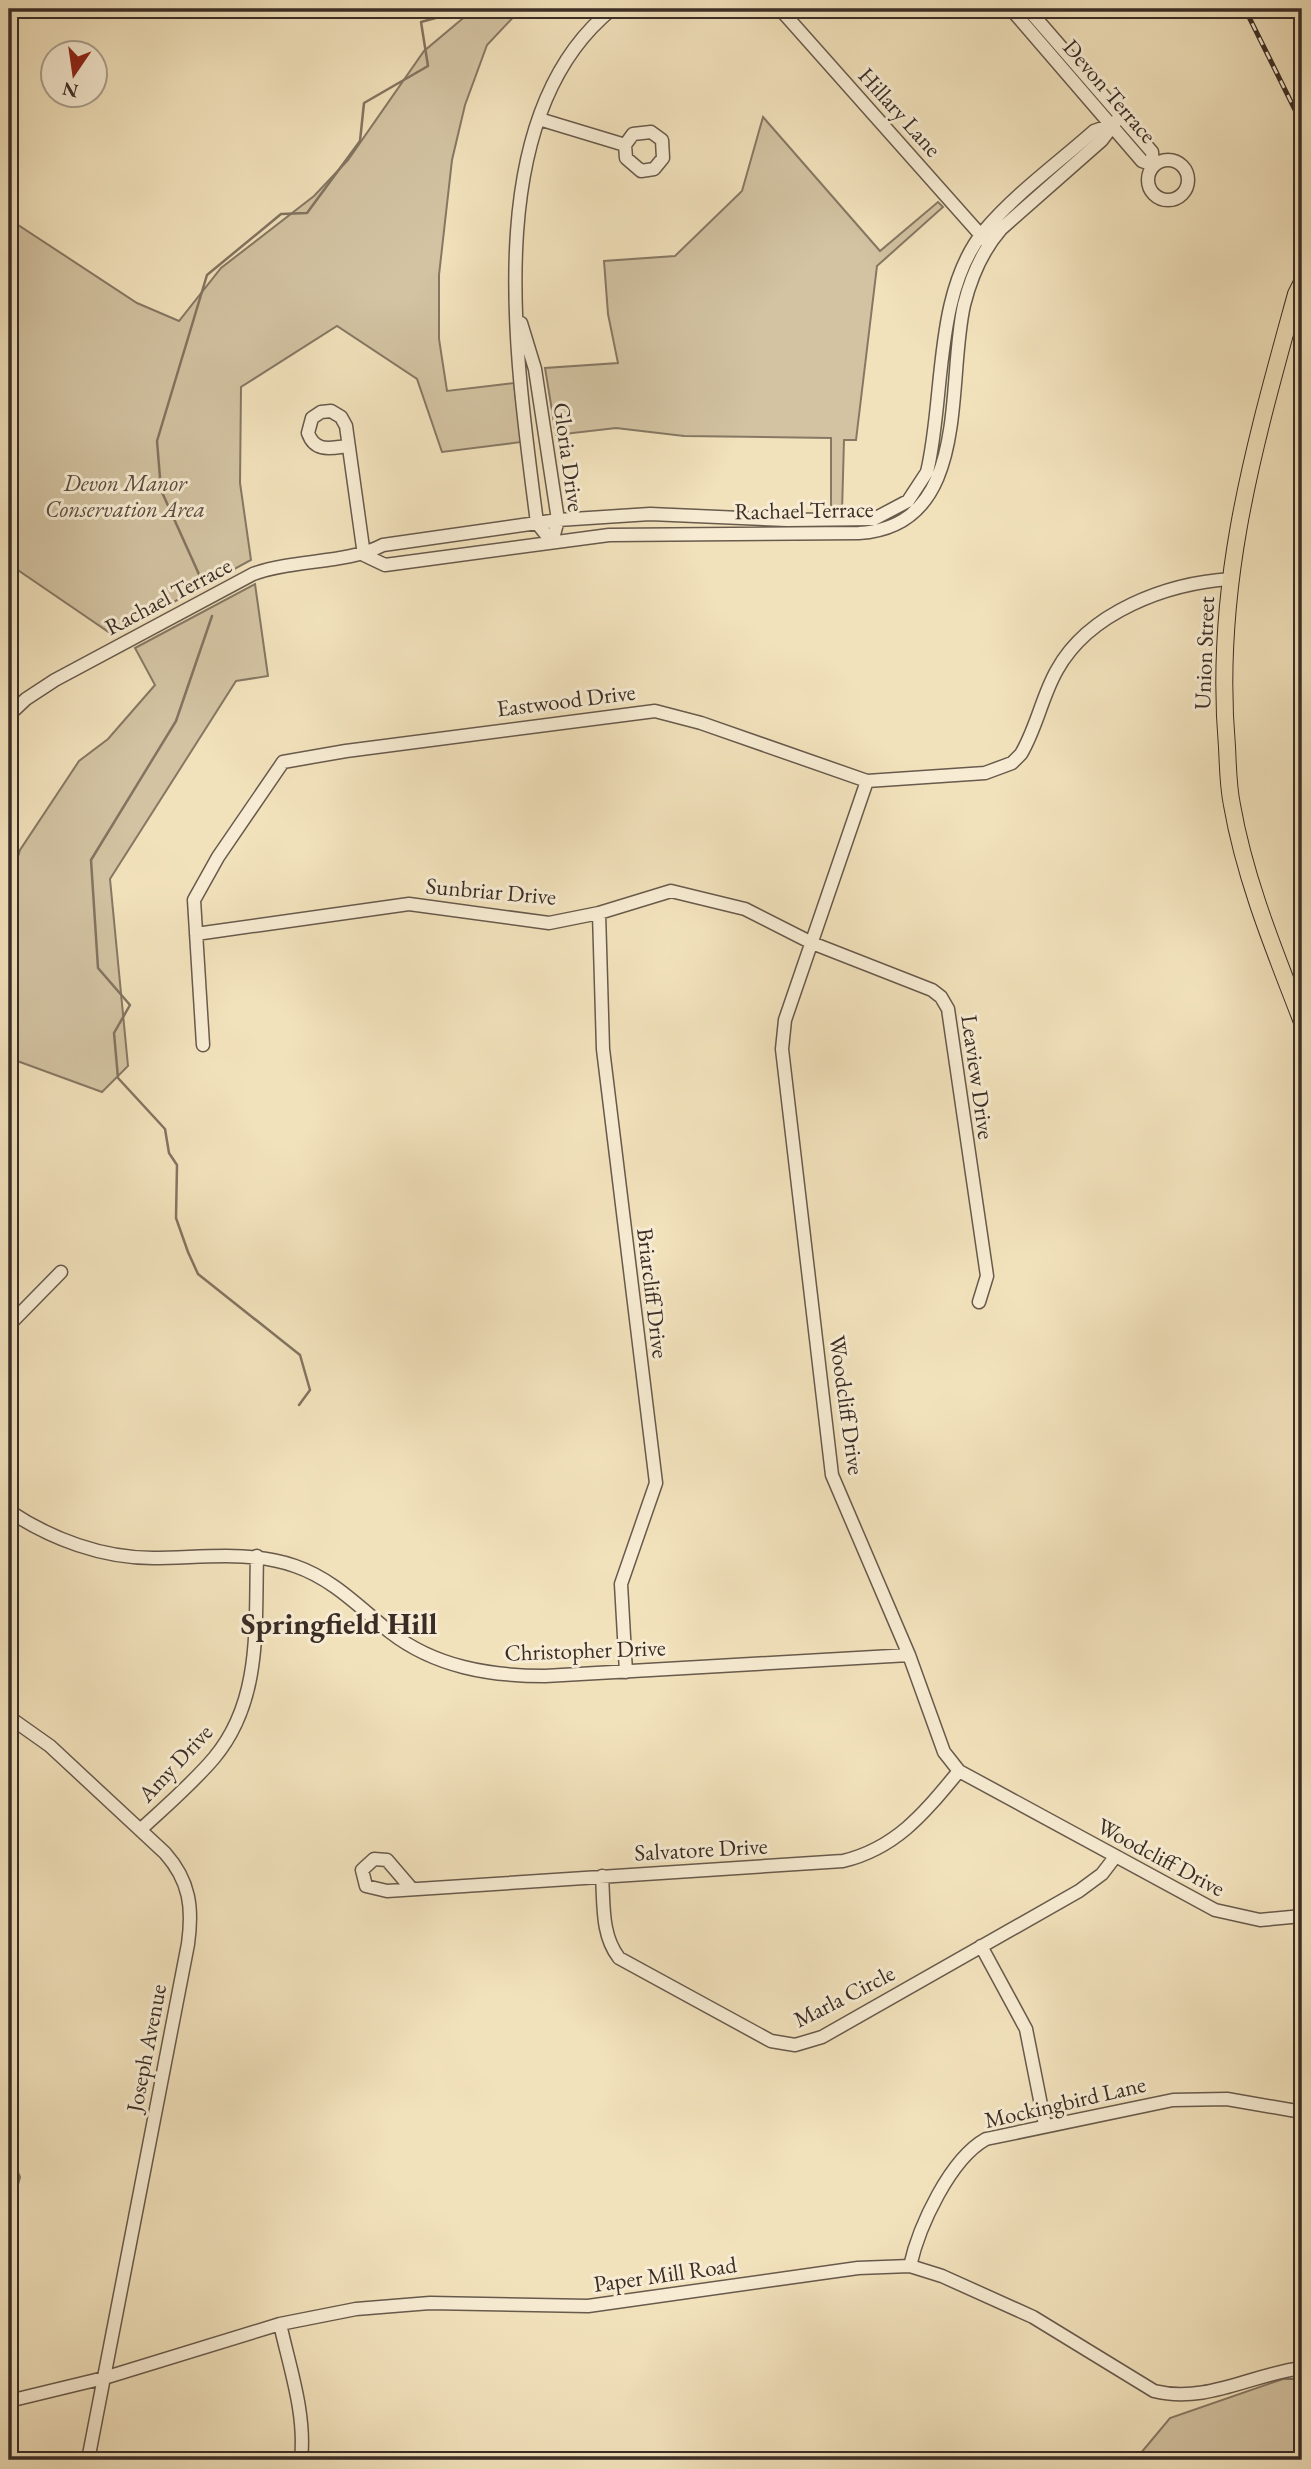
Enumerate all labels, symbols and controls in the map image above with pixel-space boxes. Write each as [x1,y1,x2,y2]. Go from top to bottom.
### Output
street label: Devon Terrace [1057,33,1163,149]
north arrow [38,38,108,108]
street label: Hillary Lane [852,61,948,163]
text: N [59,76,81,104]
street label: Gloria Drive [546,400,592,514]
park label: Devon Manor Conservation Area [45,468,205,524]
street label: Rachael Terrace [734,494,874,526]
street label: Rachael Terrace [99,550,237,642]
street label: Union Street [1187,595,1221,710]
street label: Eastwood Drive [495,677,637,723]
street label: Sunbriar Drive [425,870,557,912]
street label: Leaview Drive [954,1013,1002,1141]
street label: Briarcliff Drive [630,1226,676,1360]
street label: Woodcliff Drive [822,1333,872,1477]
district label: Springfield Hill [241,1604,438,1643]
street label: Christopher Drive [504,1632,666,1668]
street label: Amy Drive [130,1717,219,1809]
street label: Woodcliff Drive [1092,1811,1230,1903]
street label: Salvatore Drive [634,1831,768,1867]
street label: Marla Circle [788,1958,900,2034]
street label: Joseph Avenue [119,1981,173,2116]
street label: Mockingbird Lane [981,2069,1149,2135]
street label: Paper Mill Road [592,2249,739,2299]

